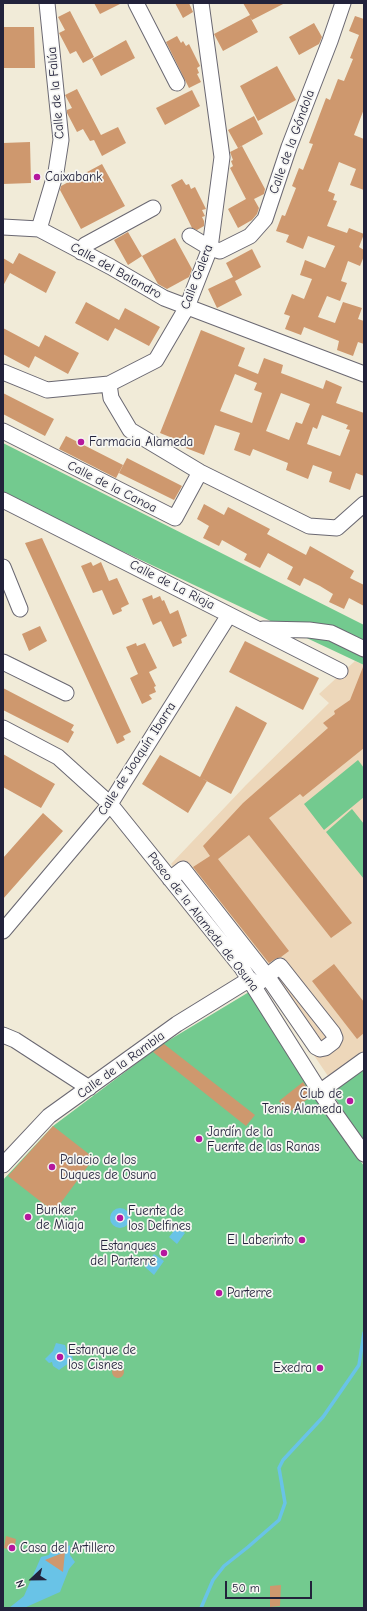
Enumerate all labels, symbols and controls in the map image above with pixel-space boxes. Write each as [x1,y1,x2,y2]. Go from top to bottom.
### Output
street label: Calle de la Falúa [44,46,68,140]
street label: Calle de la Góndola [266,88,318,196]
place label: Caixabank [45,169,102,185]
marker: Caixabank [32,172,42,182]
street label: Calle del Balandro [68,239,164,303]
street label: Calle Galera [177,242,217,312]
place label: Farmacia Alameda [89,434,193,450]
marker: Farmacia Alameda [76,437,86,447]
street label: Calle de la Canoa [65,458,159,516]
street label: Calle de La Rioja [127,557,217,613]
street label: Calle de Joaquín Ibarra [95,699,179,819]
street label: Paseo de la Alameda de Osuna [144,849,262,995]
street label: Calle de la Rambla [74,1028,168,1102]
place label: Club de Tenis Alameda [262,1086,342,1117]
marker: Club de Tenis Alameda [345,1096,355,1106]
place label: Jardín de la Fuente de las Ranas [207,1124,320,1155]
marker: Jardín de la Fuente de las Ranas [194,1134,204,1144]
place label: Palacio de los Duques de Osuna [60,1152,156,1183]
marker: Palacio de los Duques de Osuna [47,1162,57,1172]
place label: Bunker de Miaja [36,1202,84,1233]
place label: Fuente de los Delfines [128,1203,191,1234]
marker: Bunker de Miaja [23,1212,33,1222]
marker: Fuente de los Delfines [115,1213,125,1223]
place label: El Laberinto [227,1232,294,1248]
marker: El Laberinto [297,1235,307,1245]
place label: Estanques del Parterre [90,1238,156,1269]
marker: Estanques del Parterre [159,1248,169,1258]
place label: Parterre [227,1285,272,1301]
marker: Parterre [214,1288,224,1298]
place label: Estanque de los Cisnes [68,1342,136,1373]
marker: Estanque de los Cisnes [55,1352,65,1362]
place label: Exedra [273,1360,312,1376]
marker: Exedra [315,1363,325,1373]
place label: Casa del Artillero [20,1540,115,1556]
marker: Casa del Artillero [7,1543,17,1553]
north arrow [12,1559,52,1599]
scale bar [227,1573,314,1599]
text: N [13,1578,28,1589]
text: 50 m [232,1581,260,1595]

